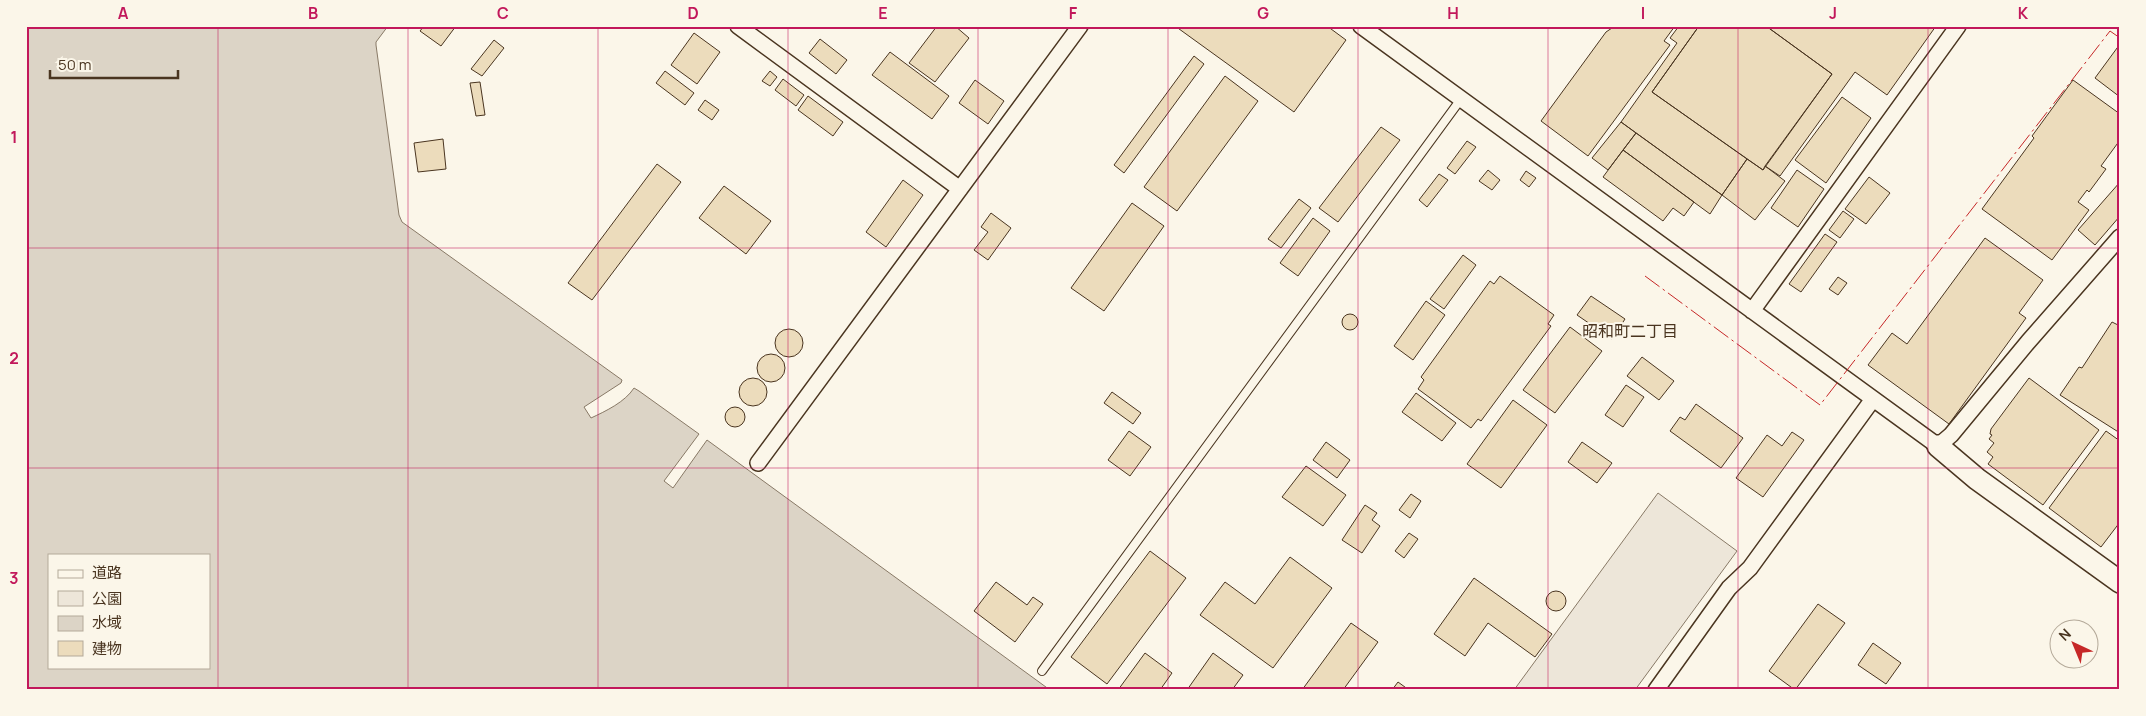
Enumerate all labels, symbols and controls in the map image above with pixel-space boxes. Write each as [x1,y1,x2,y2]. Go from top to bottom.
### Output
text: A [118,2,129,24]
text: B [308,2,318,24]
text: C [497,2,509,24]
text: D [687,2,699,24]
text: E [878,2,888,24]
text: F [1069,2,1078,24]
text: G [1257,2,1269,24]
text: H [1447,2,1459,24]
text: I [1641,2,1645,24]
text: J [1829,2,1837,24]
text: K [2018,2,2029,24]
scale bar [50,48,178,80]
text: 50 m [58,54,92,75]
text: 1 [10,126,18,148]
district label: 昭和町二丁目 [1582,320,1678,342]
text: 2 [9,347,19,369]
legend [48,554,210,668]
text: 道路 [92,562,122,583]
text: 3 [9,567,19,589]
text: 公園 [92,588,122,609]
text: 水域 [92,612,122,633]
north arrow [2048,618,2098,668]
text: N [2054,624,2075,645]
text: 建物 [92,638,122,659]

